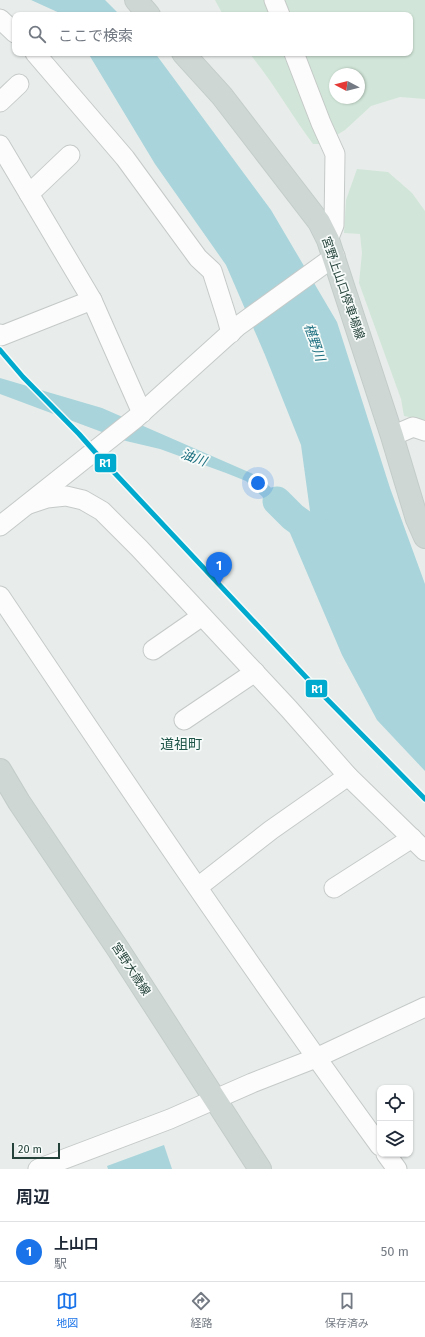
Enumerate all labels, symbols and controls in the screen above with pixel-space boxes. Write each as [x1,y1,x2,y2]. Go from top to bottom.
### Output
search box [12,12,413,56]
icon: search [26,23,48,45]
text: ここで検索 [58,27,133,45]
north arrow [329,68,365,104]
street label: 宮野上山口停車場線 [319,235,367,341]
water label: 椹野川 [301,321,329,365]
water label: 油川 [179,446,210,470]
line badge: R1 [94,453,117,473]
text: R1 [99,457,111,470]
your location [248,473,268,493]
pin: 1 [206,552,232,585]
line badge: R1 [305,679,328,698]
text: R1 [311,683,323,696]
district label: 道祖町 [160,736,202,753]
street label: 宮野大歳線 [109,940,153,998]
map controls [377,1085,413,1157]
button: locate [377,1085,413,1121]
button: layers [377,1121,413,1157]
scale bar [12,1141,60,1160]
text: 20 m [18,1143,42,1156]
text: 周辺 [16,1187,50,1208]
text: 上山口 [54,1235,99,1253]
text: 1 [26,1244,32,1259]
text: 50 m [381,1244,409,1259]
text: 駅 [54,1256,67,1271]
tab: 地図 [56,1290,78,1330]
tab: 経路 [190,1290,212,1330]
tab: 保存済み [325,1290,369,1330]

